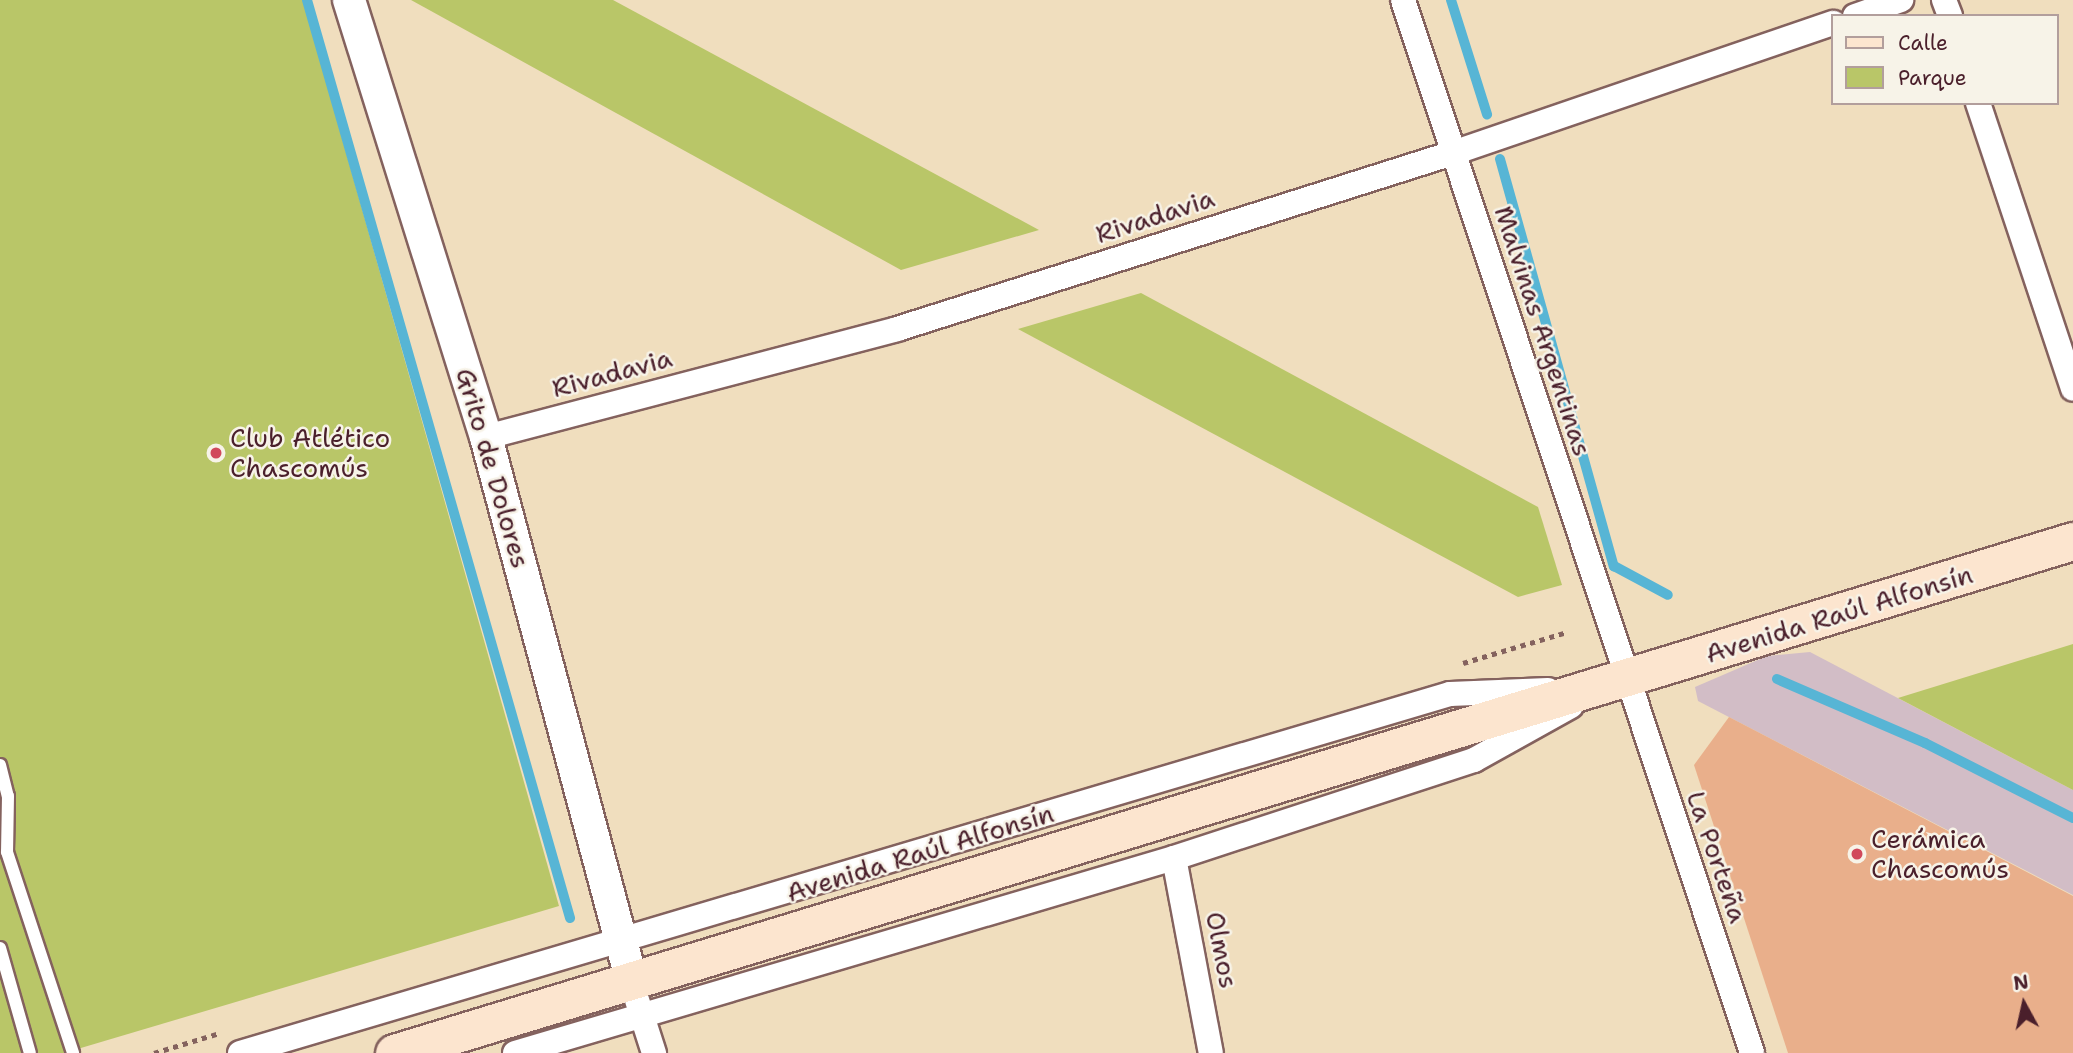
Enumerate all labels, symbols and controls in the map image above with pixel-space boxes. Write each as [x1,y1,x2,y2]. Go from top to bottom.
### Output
legend [1832,14,2059,105]
text: Calle [1898,29,1948,57]
text: Parque [1898,64,1967,92]
street label: Rivadavia [1092,182,1218,250]
street label: Malvinas Argentinas [1488,202,1598,460]
street label: Rivadavia [549,342,675,404]
street label: Grito de Dolores [450,364,536,572]
place label: Club Atlético Chascomús [230,422,390,484]
marker: Club Atlético Chascomús [208,445,224,461]
street label: Avenida Raúl Alfonsín [1702,558,1976,670]
street label: La Porteña [1680,787,1754,927]
street label: Avenida Raúl Alfonsín [783,797,1057,909]
place label: Cerámica Chascomús [1871,823,2009,884]
marker: Cerámica Chascomús [1849,846,1865,862]
street label: Olmos [1199,909,1245,991]
north arrow [1989,969,2059,1039]
text: N [2012,969,2030,996]

